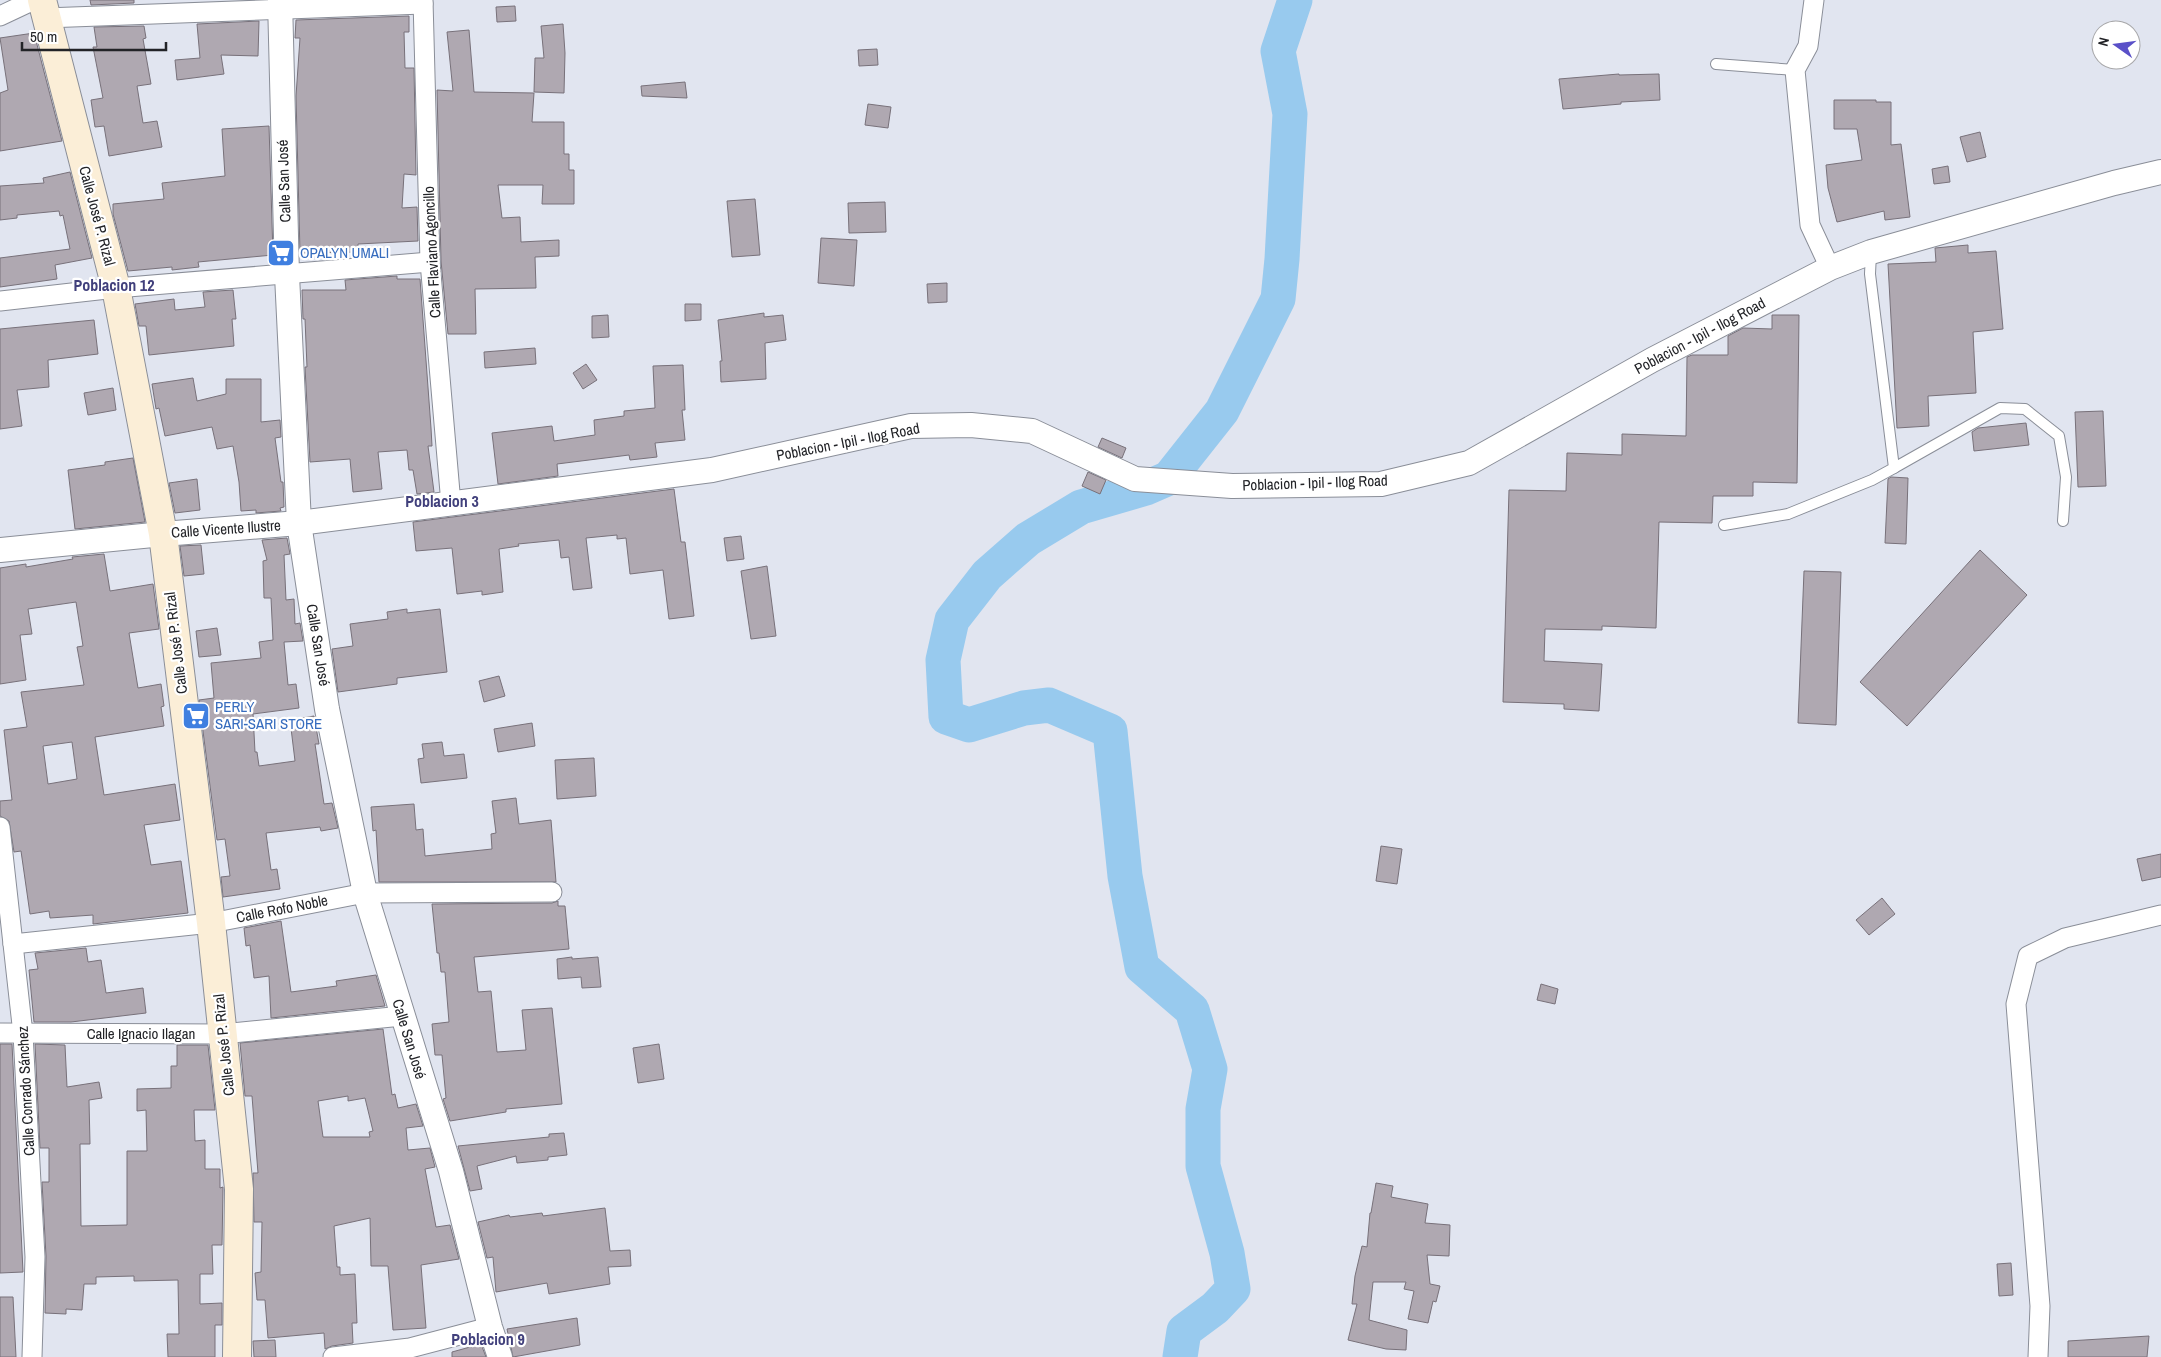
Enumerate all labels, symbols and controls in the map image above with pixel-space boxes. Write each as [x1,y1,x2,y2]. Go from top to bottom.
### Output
scale bar [22,20,166,52]
north arrow [2091,20,2141,70]
text: 50 m [30,26,57,47]
text: N [2094,36,2113,48]
street label: Calle San José [272,139,295,223]
street label: Calle José P. Rizal [74,164,121,268]
street label: Calle Flaviano Agoncillo [418,185,445,318]
supermarket icon: OPALYN UMALI [266,238,296,268]
place label: OPALYN UMALI [300,242,389,263]
district label: Poblacion 12 [74,274,154,296]
street label: Poblacion - Ipil - Ilog Road [1631,292,1769,379]
street label: Poblacion - Ipil - Ilog Road [774,417,921,466]
street label: Poblacion - Ipil - Ilog Road [1242,469,1388,496]
district label: Poblacion 3 [405,490,479,512]
street label: Calle Vicente Ilustre [170,514,282,543]
street label: Calle José P. Rizal [159,591,192,695]
street label: Calle San José [302,602,335,688]
place label: PERLY SARI-SARI STORE [215,696,322,734]
supermarket icon: PERLY SARI-SARI STORE [181,701,211,731]
street label: Calle Rofo Noble [234,889,330,928]
street label: Calle José P. Rizal [208,993,239,1097]
street label: Calle San José [387,996,432,1082]
street label: Calle Ignacio Ilagan [87,1023,195,1044]
street label: Calle Conrado Sánchez [12,1026,39,1156]
district label: Poblacion 9 [451,1328,525,1350]

